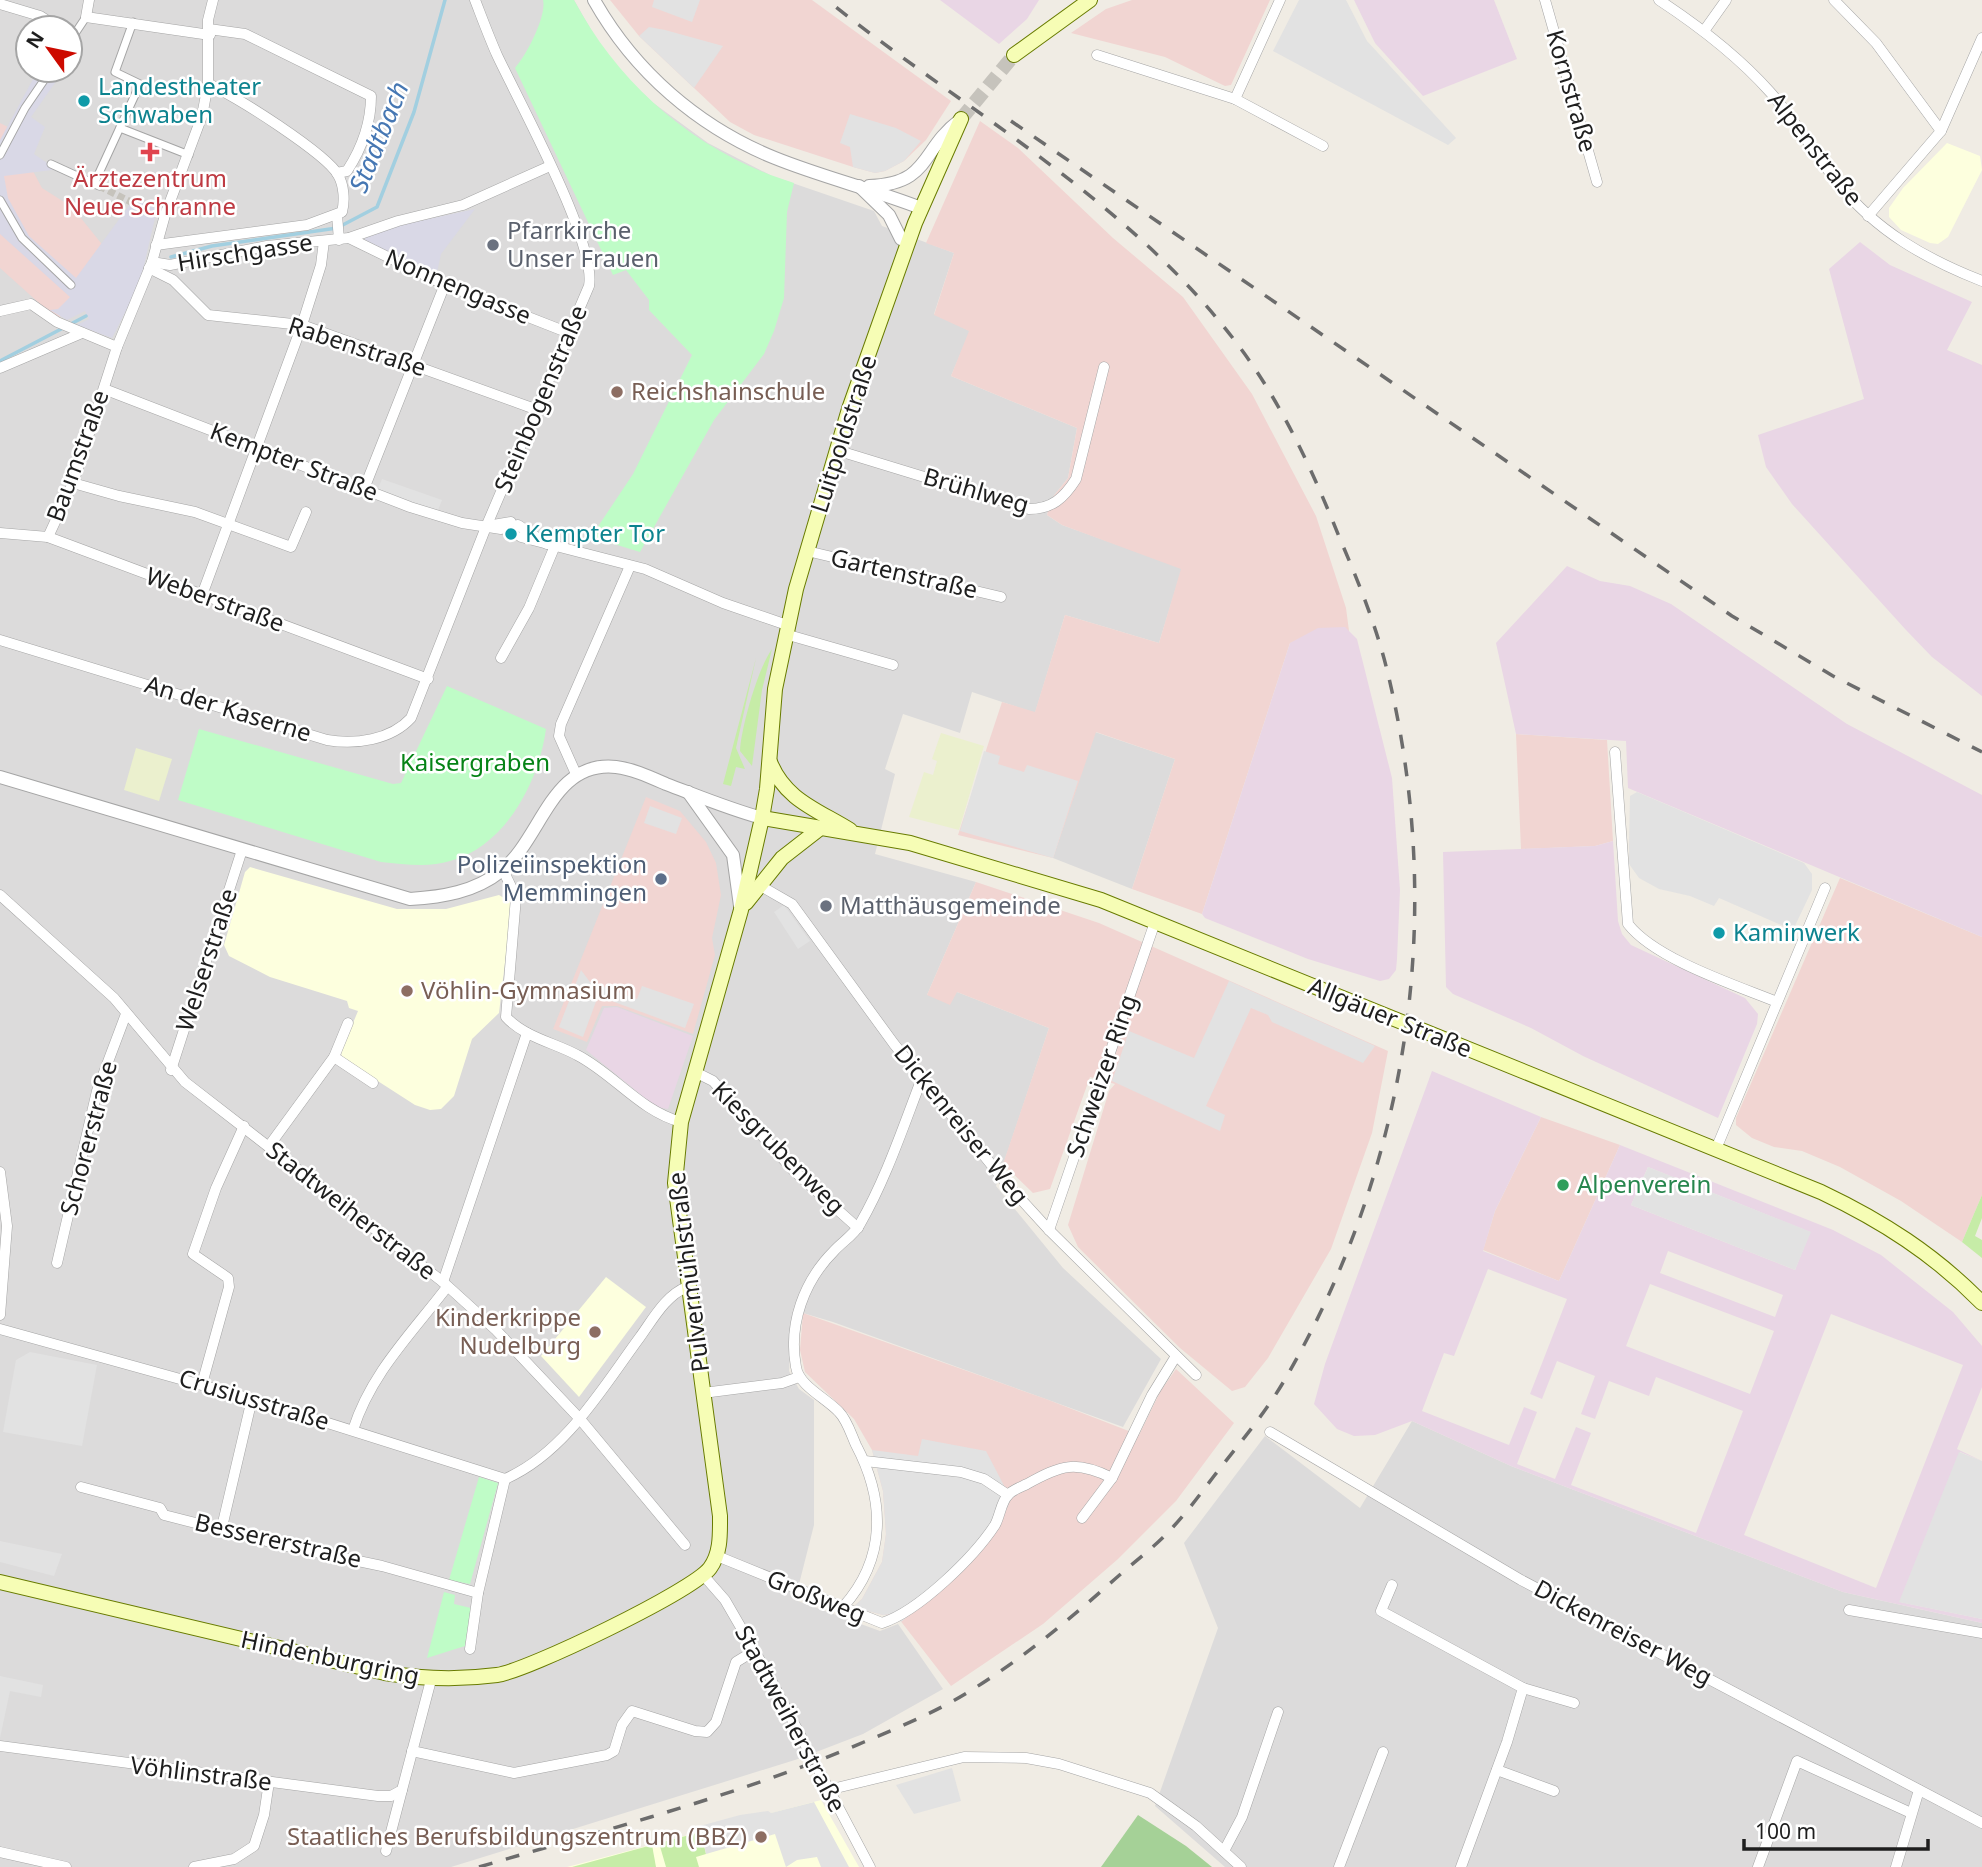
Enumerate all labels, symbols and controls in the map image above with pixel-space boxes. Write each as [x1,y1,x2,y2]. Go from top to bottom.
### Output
north arrow [14,14,84,84]
text: N [20,26,50,53]
street label: Kornstraße [1539,26,1606,156]
place label: Landestheater Schwaben [98,69,261,130]
water label: Stadtbach [339,76,417,198]
street label: Alpenstraße [1761,84,1871,212]
marker: Landestheater Schwaben [76,93,92,109]
marker: Ärztezentrum Neue Schranne [140,142,160,162]
place label: Ärztezentrum Neue Schranne [64,161,236,222]
place label: Pfarrkirche Unser Frauen [507,213,659,274]
street label: Hirschgasse [175,225,315,278]
marker: Pfarrkirche Unser Frauen [485,237,501,253]
street label: Nonnengasse [381,240,537,331]
street label: Steinbogenstraße [485,300,594,497]
street label: Rabenstraße [284,308,431,383]
street label: Luitpoldstraße [802,350,884,517]
place label: Reichshainschule [631,374,825,407]
marker: Reichshainschule [609,384,625,400]
street label: Baumstraße [37,385,116,526]
street label: Kempter Straße [206,413,383,508]
street label: Brühlweg [920,459,1033,520]
place label: Kempter Tor [525,516,665,549]
marker: Kempter Tor [503,526,519,542]
street label: Gartenstraße [828,540,981,605]
street label: Weberstraße [142,558,289,639]
street label: An der Kaserne [141,667,316,749]
park label: Kaisergraben [400,745,550,778]
place label: Polizeiinspektion Memmingen [457,847,647,908]
marker: Polizeiinspektion Memmingen [653,871,669,887]
street label: Welserstraße [167,884,244,1035]
place label: Matthäusgemeinde [840,888,1061,921]
marker: Matthäusgemeinde [818,898,834,914]
place label: Kaminwerk [1733,915,1860,948]
marker: Kaminwerk [1711,925,1727,941]
street label: Allgäuer Straße [1304,969,1477,1064]
place label: Vöhlin-Gymnasium [421,973,635,1006]
marker: Vöhlin-Gymnasium [399,983,415,999]
street label: Schweizer Ring [1057,990,1144,1161]
street label: Dickenreiser Weg [887,1037,1037,1211]
street label: Schorerstraße [51,1057,124,1219]
street label: Kiesgrubenweg [705,1073,853,1221]
street label: Stadtweiherstraße [260,1133,444,1287]
place label: Alpenverein [1577,1167,1711,1200]
street label: Pulvermühlstraße [659,1170,716,1374]
marker: Alpenverein [1555,1177,1571,1193]
place label: Kinderkrippe Nudelburg [435,1300,581,1361]
marker: Kinderkrippe Nudelburg [587,1324,603,1340]
street label: Crusiusstraße [175,1360,334,1437]
street label: Bessererstraße [192,1504,365,1575]
street label: Großweg [762,1561,871,1630]
street label: Dickenreiser Weg [1529,1571,1718,1692]
street label: Stadtweiherstraße [728,1619,855,1818]
street label: Hindenburgring [238,1622,423,1692]
street label: Vöhlinstraße [129,1747,274,1798]
scale bar [1744,1808,1928,1852]
text: 100 m [1755,1817,1816,1845]
place label: Staatliches Berufsbildungszentrum (BBZ) [287,1819,747,1852]
marker: Staatliches Berufsbildungszentrum (BBZ) [753,1829,769,1845]

